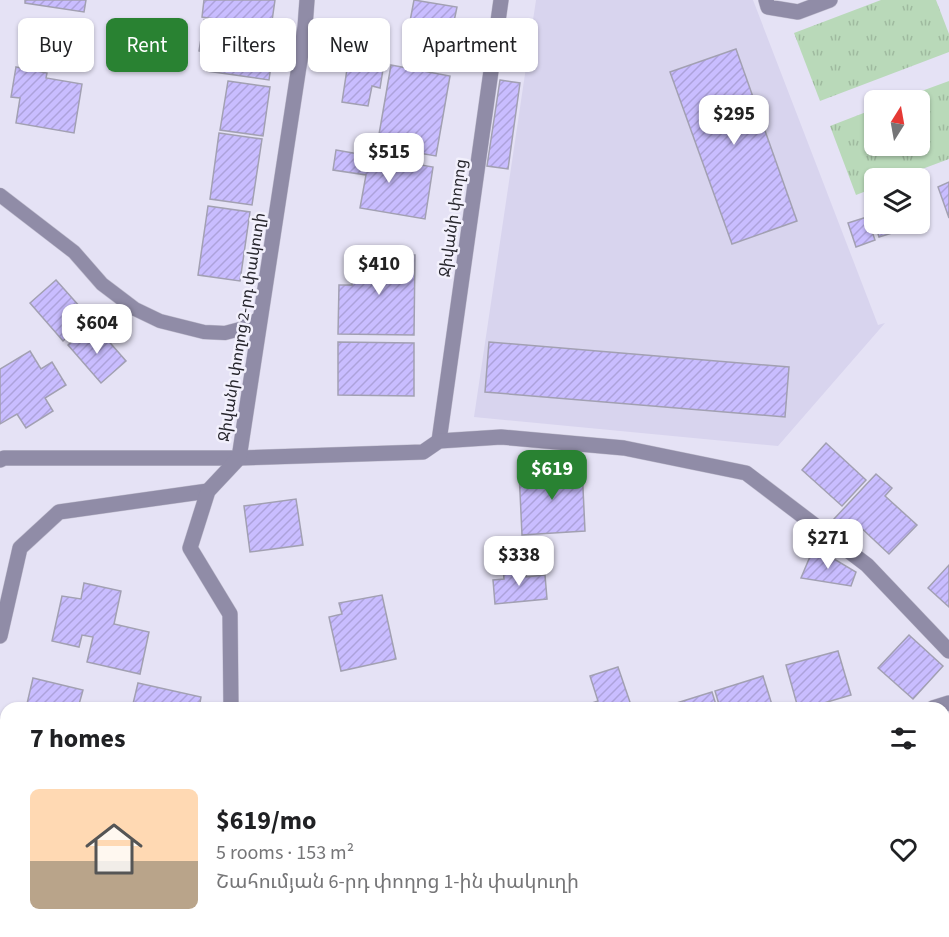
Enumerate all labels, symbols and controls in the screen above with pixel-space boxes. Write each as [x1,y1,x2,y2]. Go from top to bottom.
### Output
chip: Buy [18,18,94,72]
chip: Rent [106,18,188,72]
chip: Filters [200,18,296,72]
chip: New [308,18,390,72]
chip: Apartment [402,18,538,72]
north arrow [864,90,930,156]
map controls [864,90,930,234]
pin: $295 [698,95,770,146]
text: $295 [713,100,755,128]
pin: $515 [353,133,425,184]
text: $515 [368,138,410,166]
street label: Ջիվանի փողոց [434,158,472,279]
button: layers [864,168,930,234]
street label: Ջիվանի փողոց 2-րդ փակուղի [213,211,271,443]
pin: $410 [343,245,415,296]
text: $410 [358,250,400,278]
pin: $604 [61,304,133,355]
text: $604 [76,309,118,337]
pin: $619 [516,450,588,501]
text: $619 [531,455,573,483]
pin: $271 [792,519,864,570]
text: $271 [807,524,849,552]
pin: $338 [483,536,555,587]
text: $338 [498,541,540,569]
text: 7 homes [30,720,125,757]
icon: filters [887,722,920,755]
text: $619/mo [216,802,316,839]
icon: home [78,813,150,885]
icon: heart [887,833,920,866]
text: 5 rooms · 153 m² [216,839,354,867]
text: Շահումյան 6-րդ փողոց 1-ին փակուղի [216,868,579,896]

